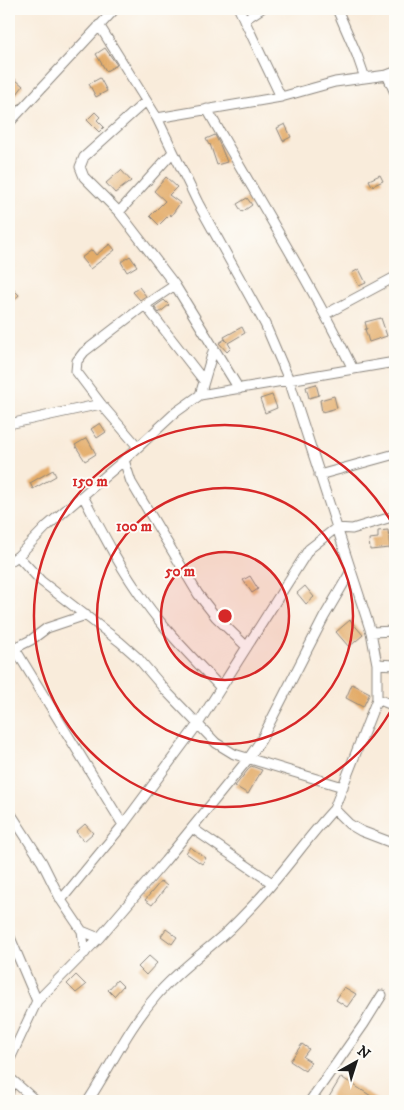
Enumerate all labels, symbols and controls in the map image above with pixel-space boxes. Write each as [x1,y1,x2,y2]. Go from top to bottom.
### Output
text: 150 m [72,472,108,491]
text: 100 m [116,517,153,536]
text: 50 m [164,562,196,581]
centre of rings [216,607,234,625]
north arrow [332,1038,382,1088]
text: N [353,1042,374,1064]

